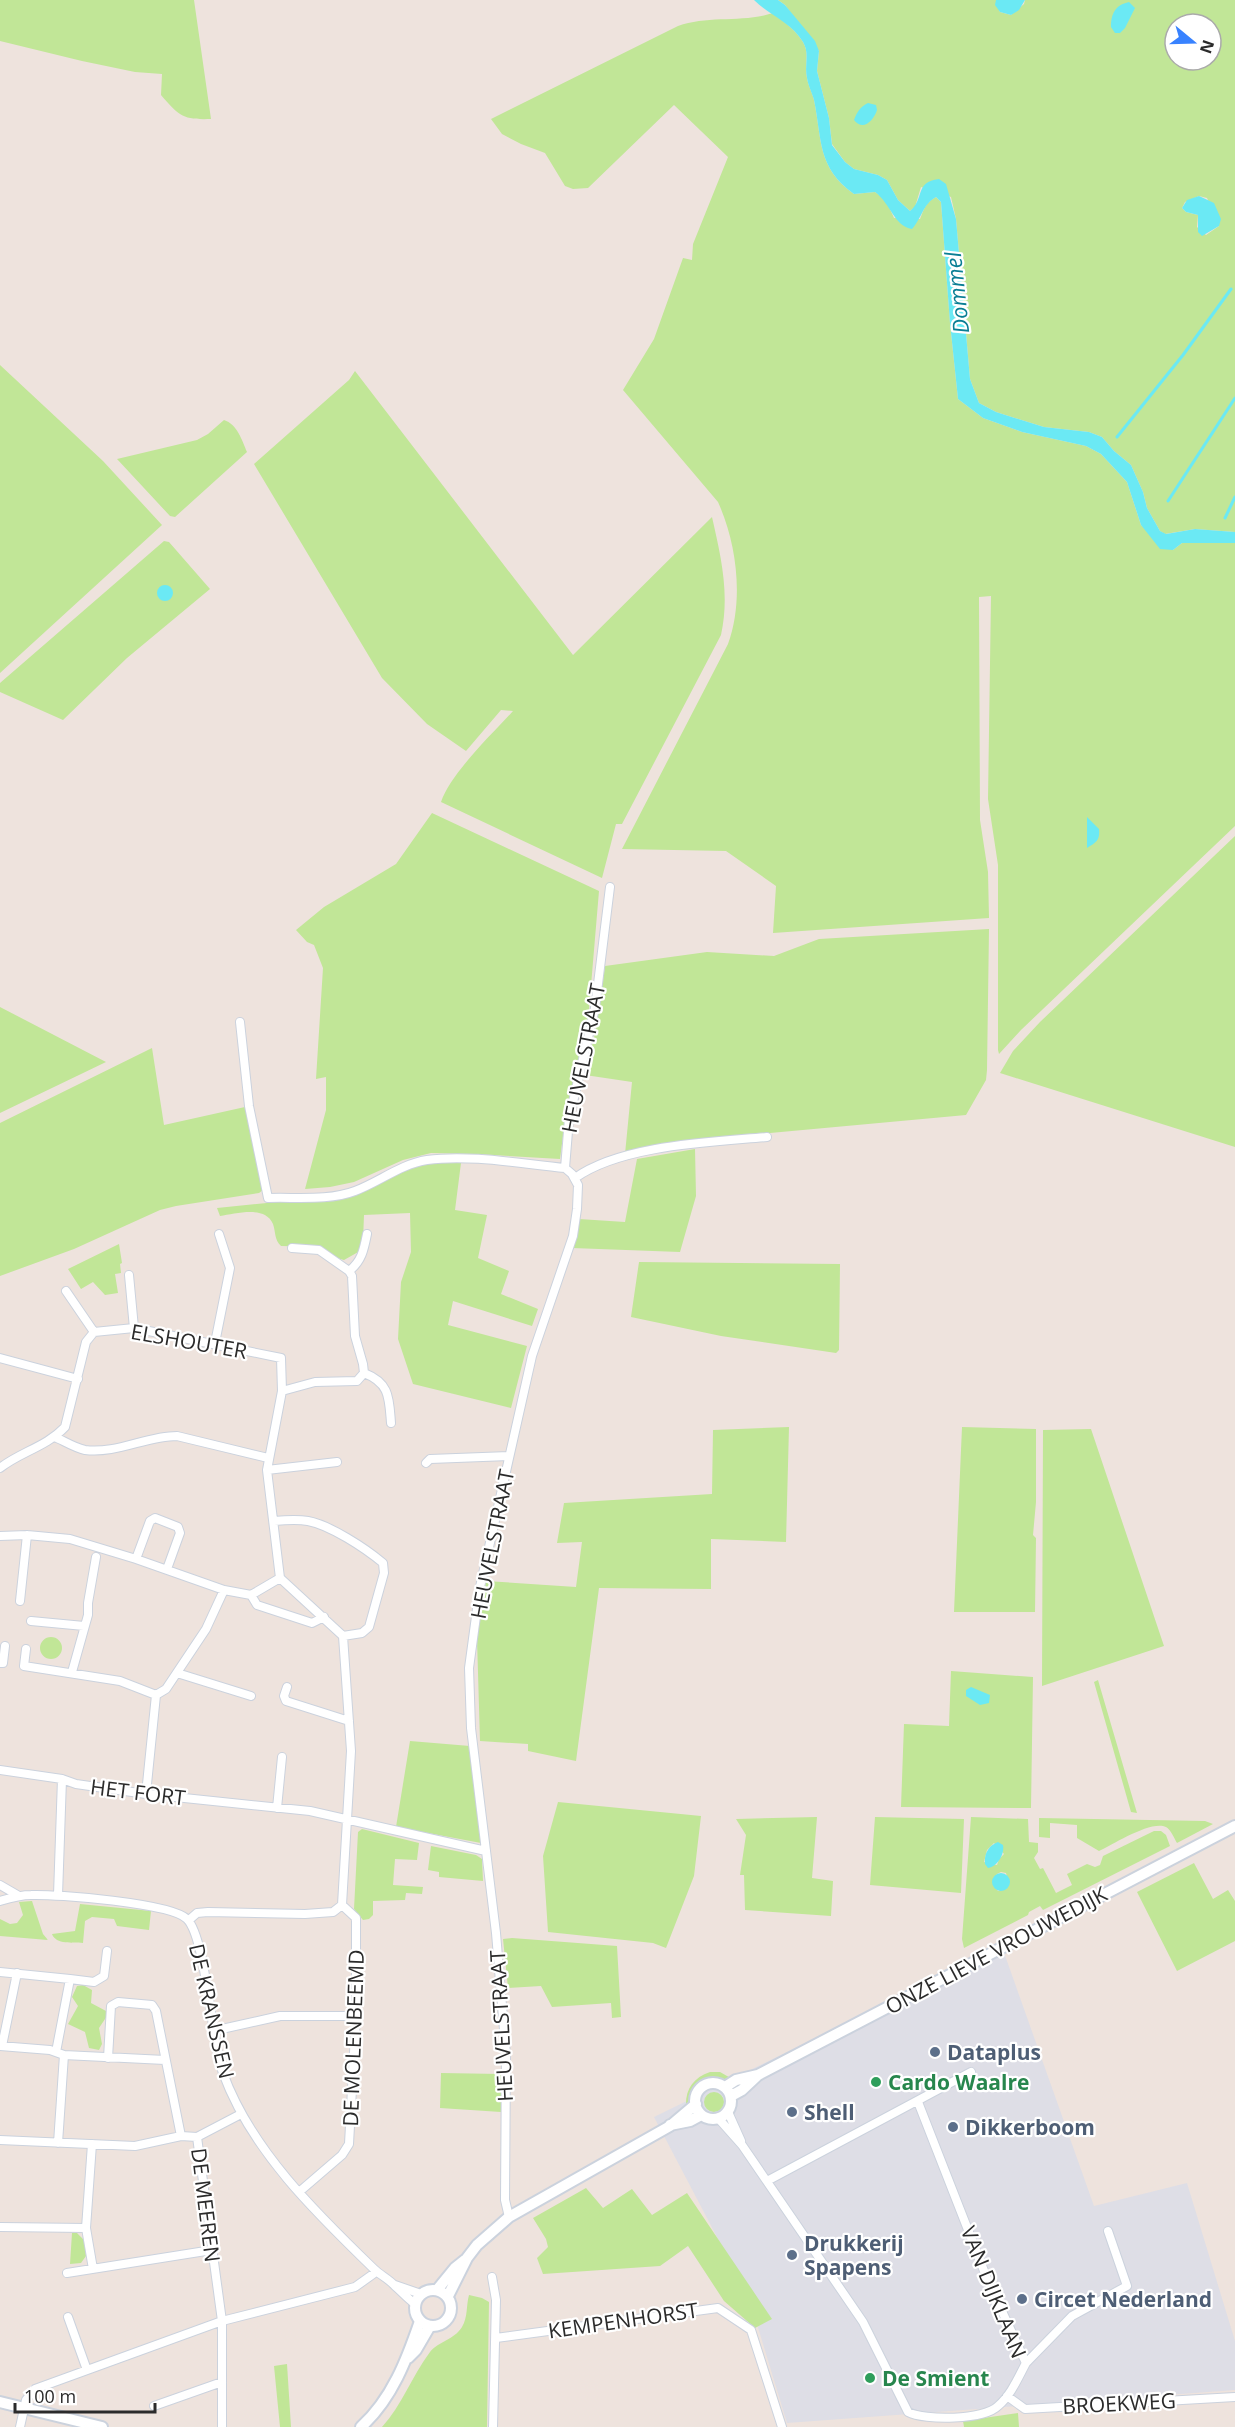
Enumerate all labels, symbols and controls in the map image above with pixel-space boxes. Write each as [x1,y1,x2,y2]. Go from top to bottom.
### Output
north arrow [1163,12,1223,72]
text: N [1195,37,1220,57]
water label: Dommel [937,250,975,335]
street label: HEUVELSTRAAT [555,980,611,1135]
street label: ELSHOUTER [129,1317,249,1365]
street label: HEUVELSTRAAT [464,1466,520,1621]
street label: HET FORT [89,1772,188,1812]
street label: ONZE LIEVE VROUWEDIJK [880,1880,1112,2020]
street label: DE KRANSSEN [183,1941,241,2081]
street label: DE MOLENBEEMD [336,1949,370,2127]
street label: HEUVELSTRAAT [483,1949,519,2103]
place label: Dataplus [947,2038,1041,2066]
marker: Dataplus [928,2045,942,2059]
place label: Cardo Waalre [888,2068,1029,2096]
marker: Cardo Waalre [869,2075,883,2089]
place label: Shell [804,2098,855,2126]
marker: Shell [785,2105,799,2119]
place label: Dikkerboom [965,2113,1095,2141]
marker: Dikkerboom [946,2120,960,2134]
street label: DE MEEREN [185,2146,227,2264]
street label: VAN DIJKLAAN [955,2222,1033,2362]
place label: Drukkerij Spapens [804,2229,904,2281]
marker: Drukkerij Spapens [785,2248,799,2262]
place label: Circet Nederland [1034,2285,1212,2313]
marker: Circet Nederland [1015,2292,1029,2306]
street label: KEMPENHORST [546,2296,700,2344]
place label: De Smient [882,2364,989,2392]
marker: De Smient [863,2371,877,2385]
scale bar [15,2376,154,2414]
text: 100 m [24,2384,76,2408]
street label: BROEKWEG [1061,2386,1177,2420]

